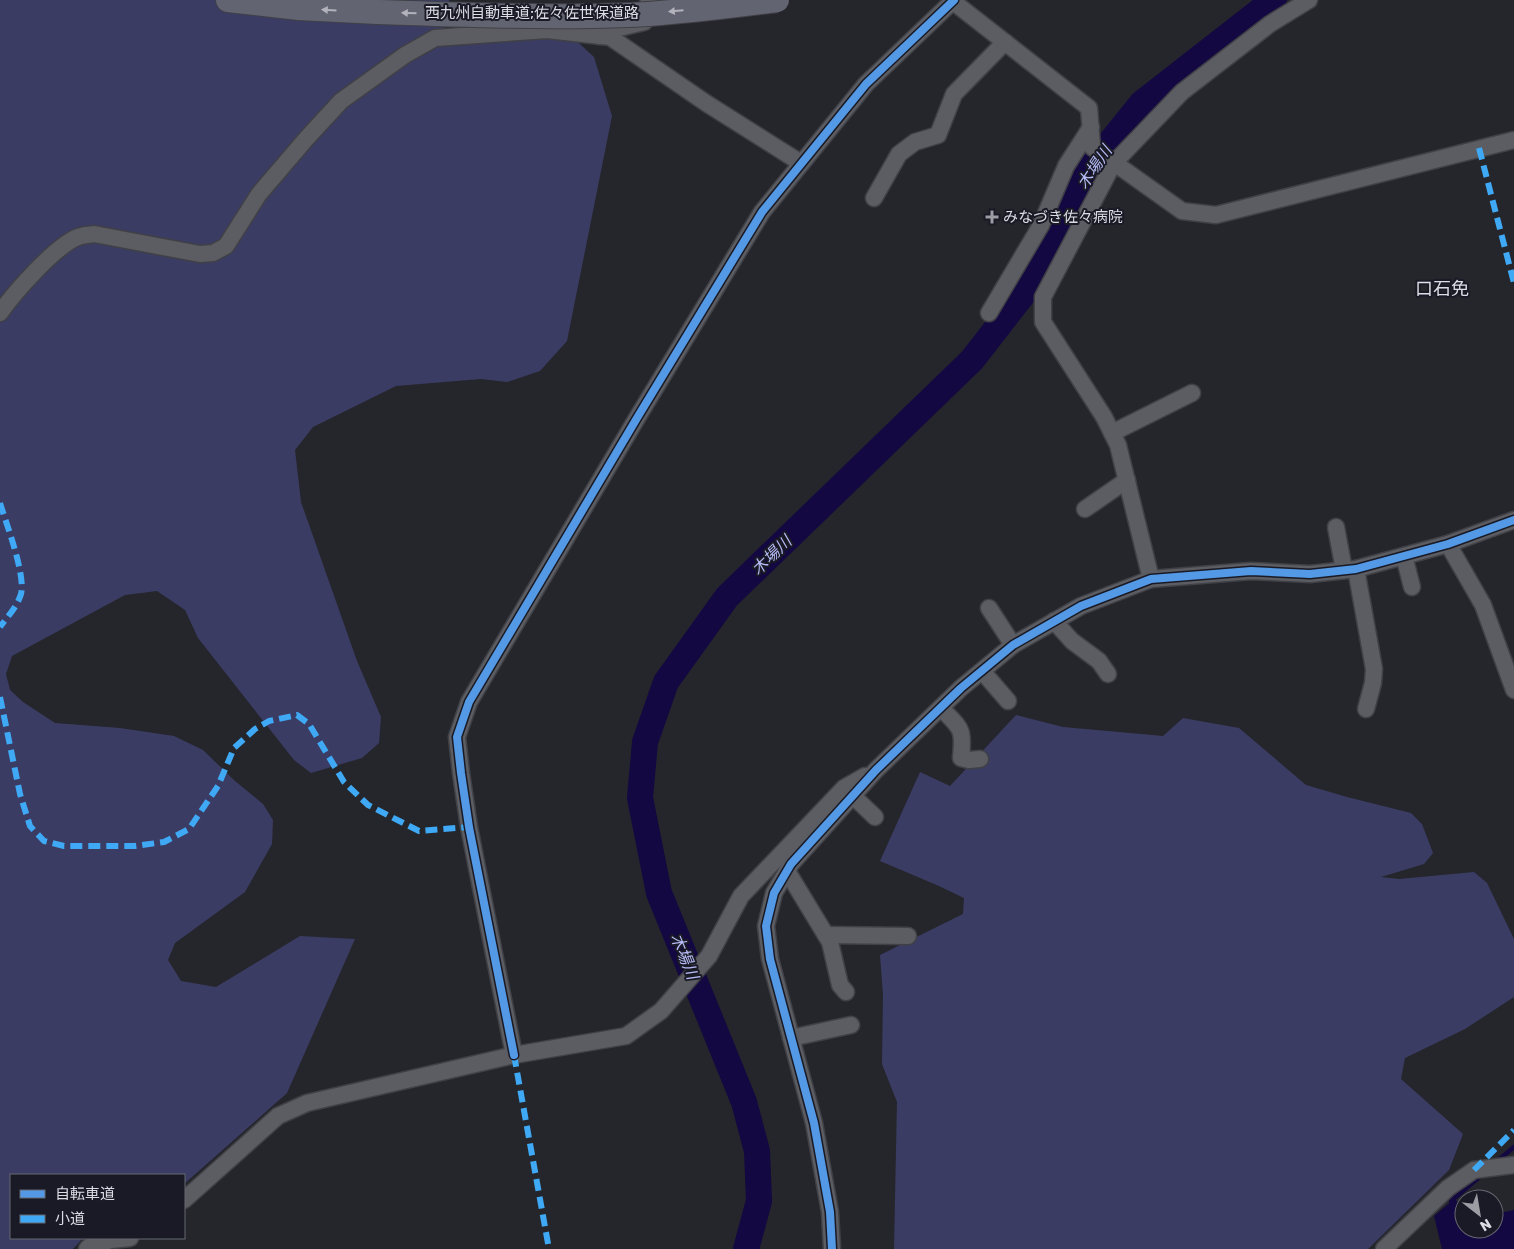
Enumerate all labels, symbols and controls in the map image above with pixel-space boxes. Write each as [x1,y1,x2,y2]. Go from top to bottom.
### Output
street label: 西九州自動車道;佐々佐世保道路 [425,4,639,22]
one-way arrow [321,5,337,13]
one-way arrow [668,7,684,15]
one-way arrow [401,9,417,17]
water label: 木場川 [1073,140,1117,192]
place label: みなづき佐々病院 [1003,208,1123,226]
marker: みなづき佐々病院 [985,210,999,224]
district label: 口石免 [1415,278,1469,300]
water label: 木場川 [747,530,797,579]
water label: 木場川 [667,930,703,984]
legend [10,1174,185,1239]
text: 自転車道 [55,1185,115,1203]
north arrow [1454,1189,1504,1239]
text: 小道 [55,1210,85,1228]
text: N [1477,1215,1494,1235]

